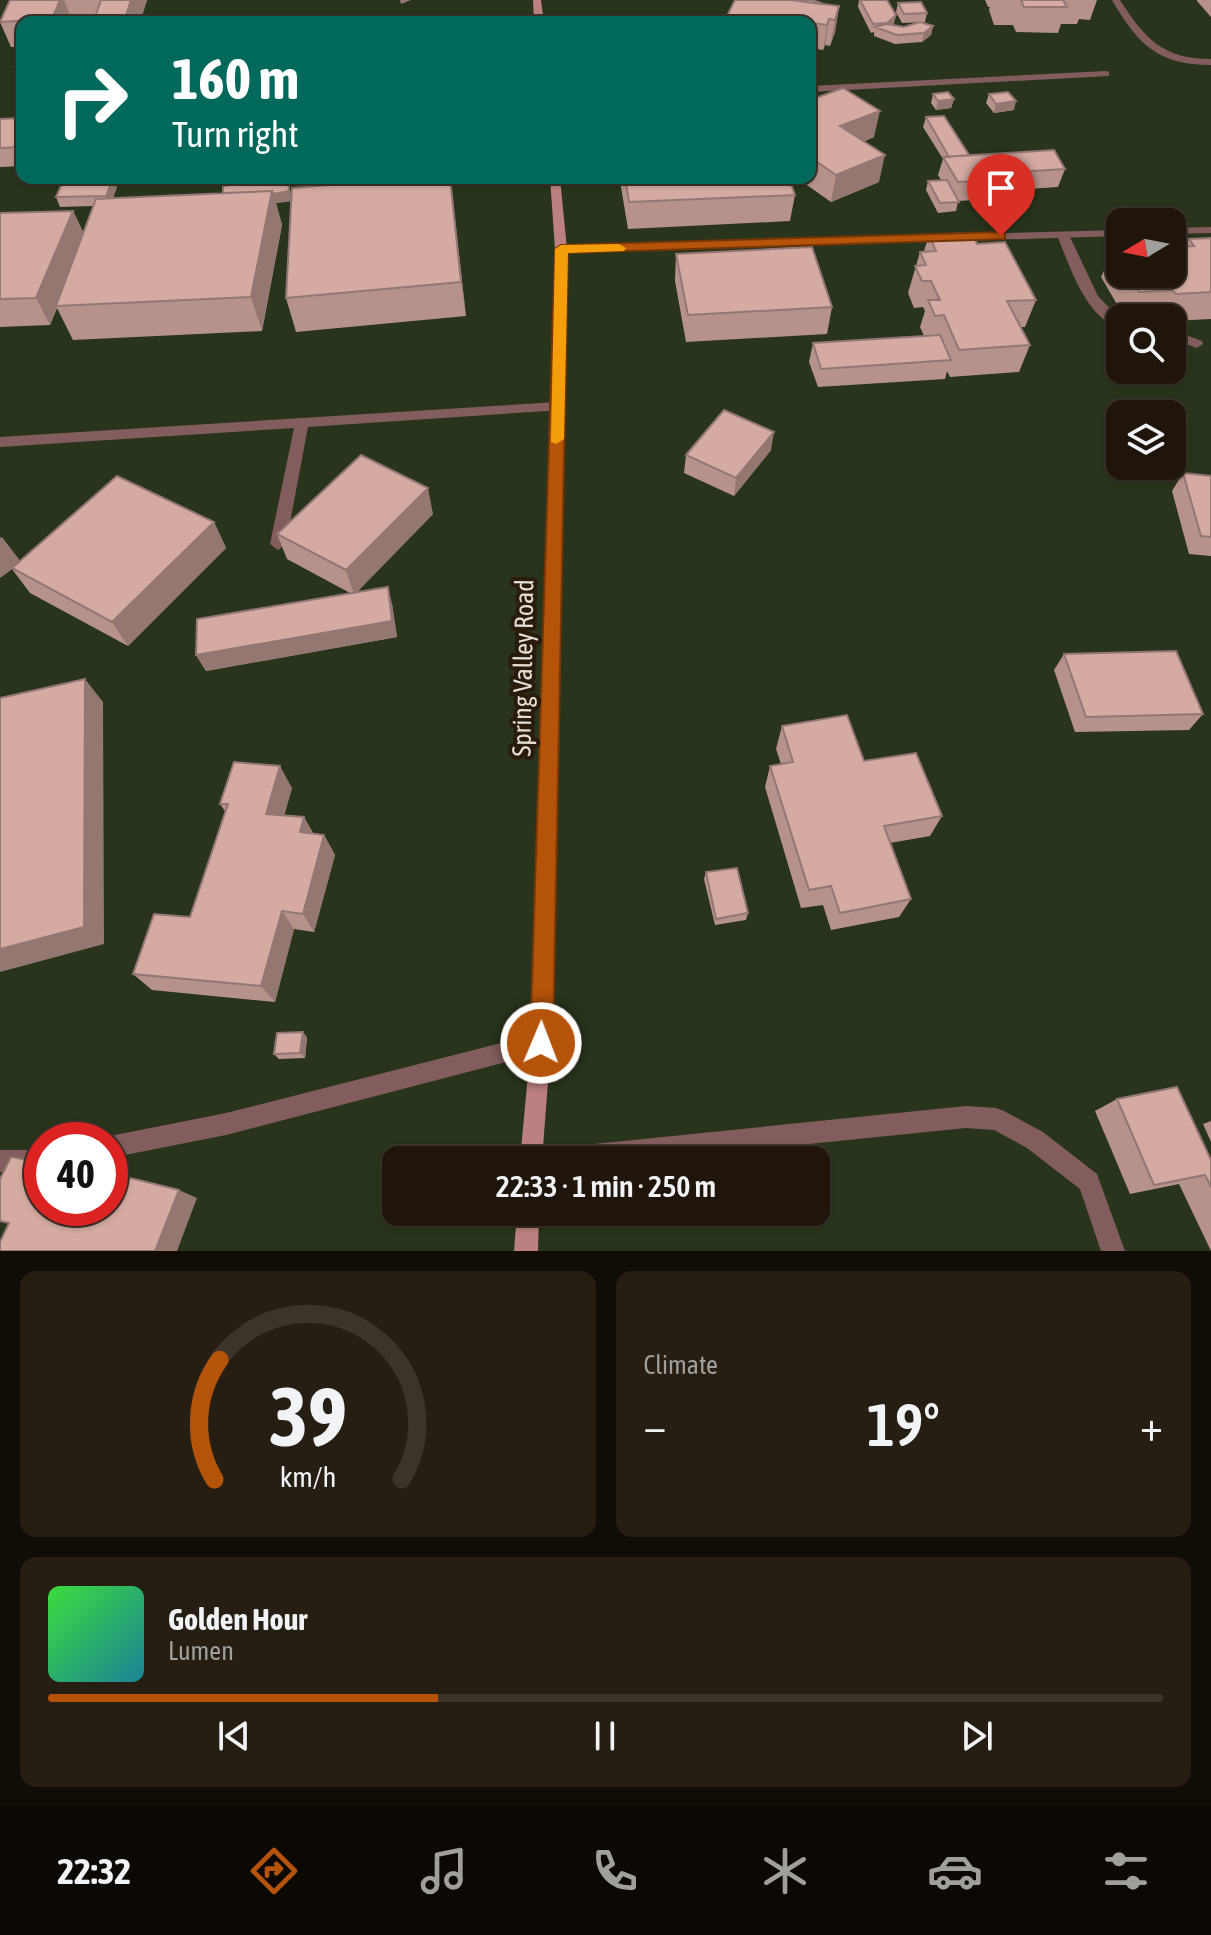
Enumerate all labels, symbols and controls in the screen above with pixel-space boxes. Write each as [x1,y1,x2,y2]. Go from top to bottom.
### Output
text: 160 m [172,47,299,111]
icon: right [40,48,144,152]
text: Turn right [172,113,299,155]
pin [967,154,1035,236]
icon: arrive [979,166,1023,210]
north arrow [1106,208,1186,288]
map controls [1106,208,1186,480]
button: search [1106,304,1186,384]
button: layers [1106,400,1186,480]
street label: Spring Valley Road [506,579,540,757]
position arrow [499,1001,583,1085]
speed limit sign: 40 [24,1122,128,1226]
text: 22:33 · 1 min · 250 m [496,1169,716,1203]
text: Climate [644,1350,718,1380]
text: 39 [269,1368,347,1464]
text: 19° [867,1390,940,1459]
text: − [644,1400,666,1450]
text: + [1140,1400,1163,1450]
text: km/h [279,1460,336,1493]
text: Golden Hour [168,1602,307,1636]
text: Lumen [168,1636,234,1666]
icon: previous [212,1714,256,1758]
icon: pause [583,1714,627,1758]
icon: next [955,1714,999,1758]
icon: directions [246,1843,302,1899]
icon: music [416,1843,472,1899]
icon: phone [587,1843,643,1899]
icon: climate [757,1843,813,1899]
icon: car [927,1843,983,1899]
icon: filters [1098,1843,1154,1899]
text: 22:32 [57,1850,131,1892]

